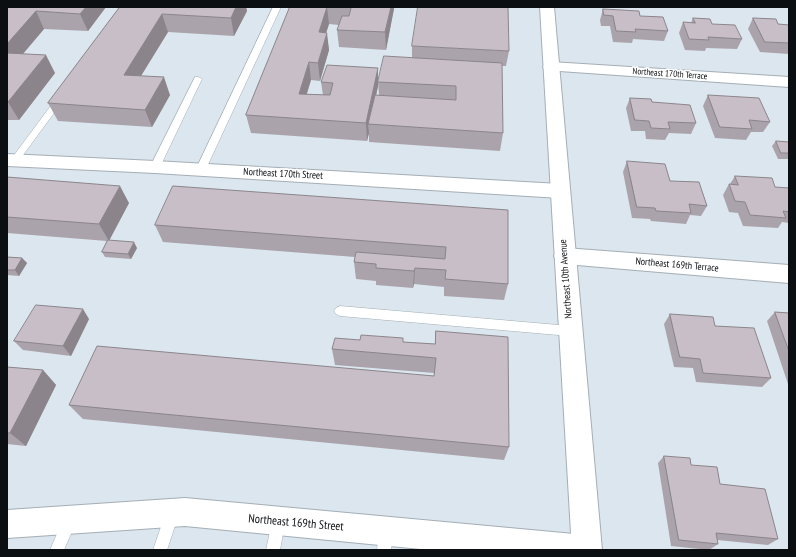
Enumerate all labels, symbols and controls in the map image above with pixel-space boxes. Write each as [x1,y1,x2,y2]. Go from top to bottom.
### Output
street label: Northeast 170th Terrace [632,66,708,82]
street label: Northeast 170th Street [243,166,323,182]
street label: Northeast 10th Avenue [557,239,575,319]
street label: Northeast 169th Terrace [635,255,719,275]
street label: Northeast 169th Street [248,512,344,534]

